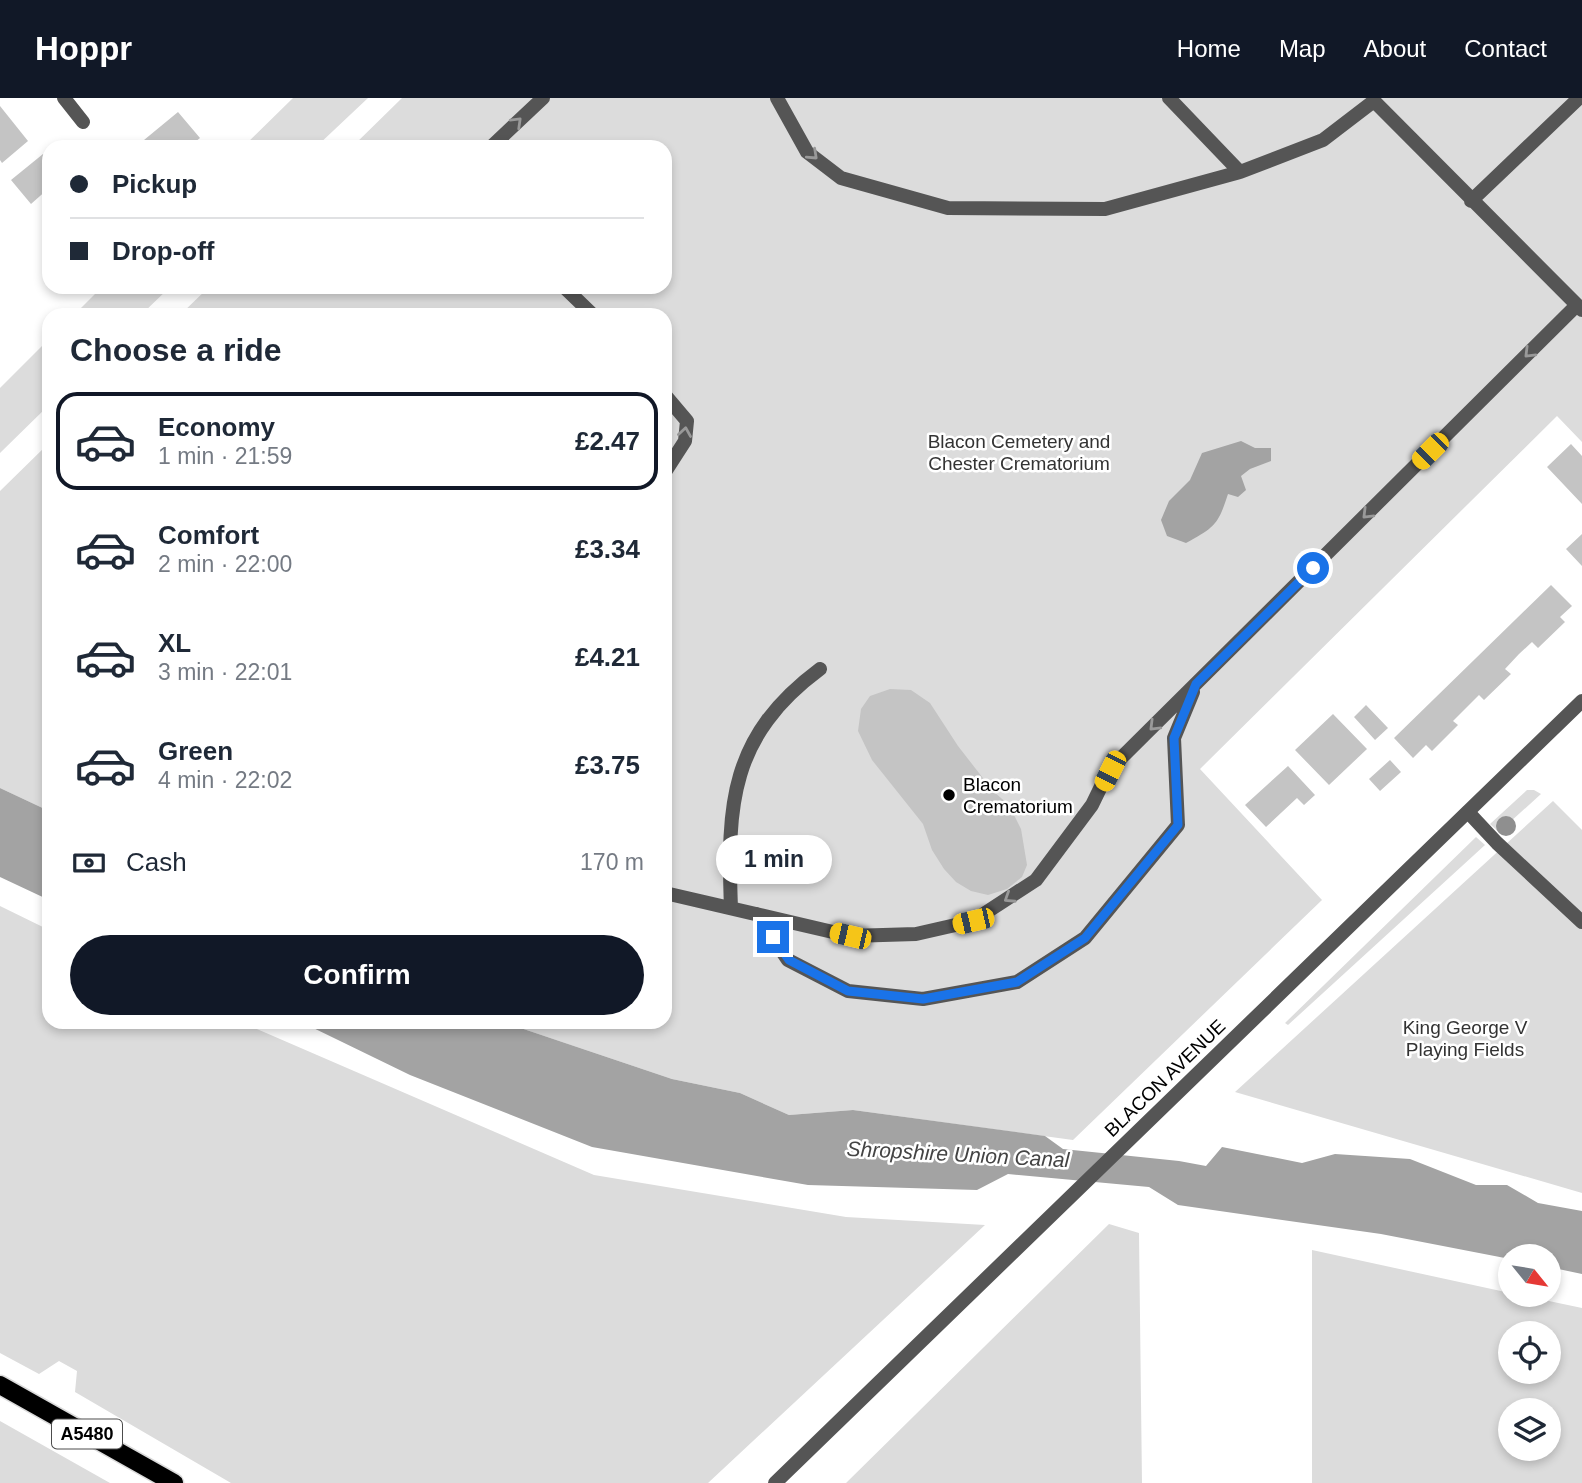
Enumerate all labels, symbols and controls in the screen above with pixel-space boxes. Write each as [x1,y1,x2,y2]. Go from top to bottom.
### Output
text: Hoppr [35,30,132,67]
text: Home [1177,35,1241,62]
text: Map [1279,35,1326,62]
text: About [1364,35,1426,62]
text: Contact [1464,35,1547,62]
one-way arrow [509,118,522,131]
one-way arrow [805,147,818,160]
text: Pickup [112,169,197,199]
text: Drop-off [112,236,215,266]
text: Choose a ride [70,332,282,368]
one-way arrow [1524,345,1537,358]
icon: car [74,410,137,473]
text: Economy [158,412,275,442]
text: £2.47 [575,426,640,456]
one-way arrow [677,426,692,438]
car [1408,429,1453,473]
park label: Blacon Cemetery and Chester Crematorium [928,431,1110,474]
text: 1 min · 21:59 [158,443,292,469]
one-way arrow [1363,505,1376,518]
icon: car [74,518,137,581]
text: Comfort [158,520,259,550]
text: £3.34 [575,534,640,564]
text: 2 min · 22:00 [158,551,292,577]
route start [1297,552,1329,584]
icon: car [74,626,137,689]
text: XL [158,628,191,658]
text: £4.21 [575,642,640,672]
text: 3 min · 22:01 [158,659,292,685]
one-way arrow [1150,718,1162,730]
icon: car [74,734,137,797]
text: Green [158,736,233,766]
car [1092,748,1129,794]
text: £3.75 [575,750,640,780]
text: 4 min · 22:02 [158,767,292,793]
place label: Blacon Crematorium [963,774,1073,817]
marker: Blacon Crematorium [941,787,957,803]
callout: 1 min [715,836,831,884]
icon: cash [70,844,108,882]
text: 1 min [744,846,804,872]
text: Cash [126,847,187,877]
text: 170 m [580,849,644,875]
one-way arrow [1004,889,1017,902]
car [951,906,996,936]
route end [757,921,789,953]
car [828,921,873,951]
button: Confirm [70,935,644,1015]
street label: BLACON AVENUE [1100,1015,1230,1141]
park label: King George V Playing Fields [1403,1017,1528,1060]
water label: Shropshire Union Canal [846,1137,1071,1171]
north arrow [1498,1244,1561,1307]
map controls [1498,1244,1561,1461]
button: locate [1498,1321,1561,1384]
button: layers [1498,1398,1561,1461]
road number: A5480 [52,1420,122,1448]

